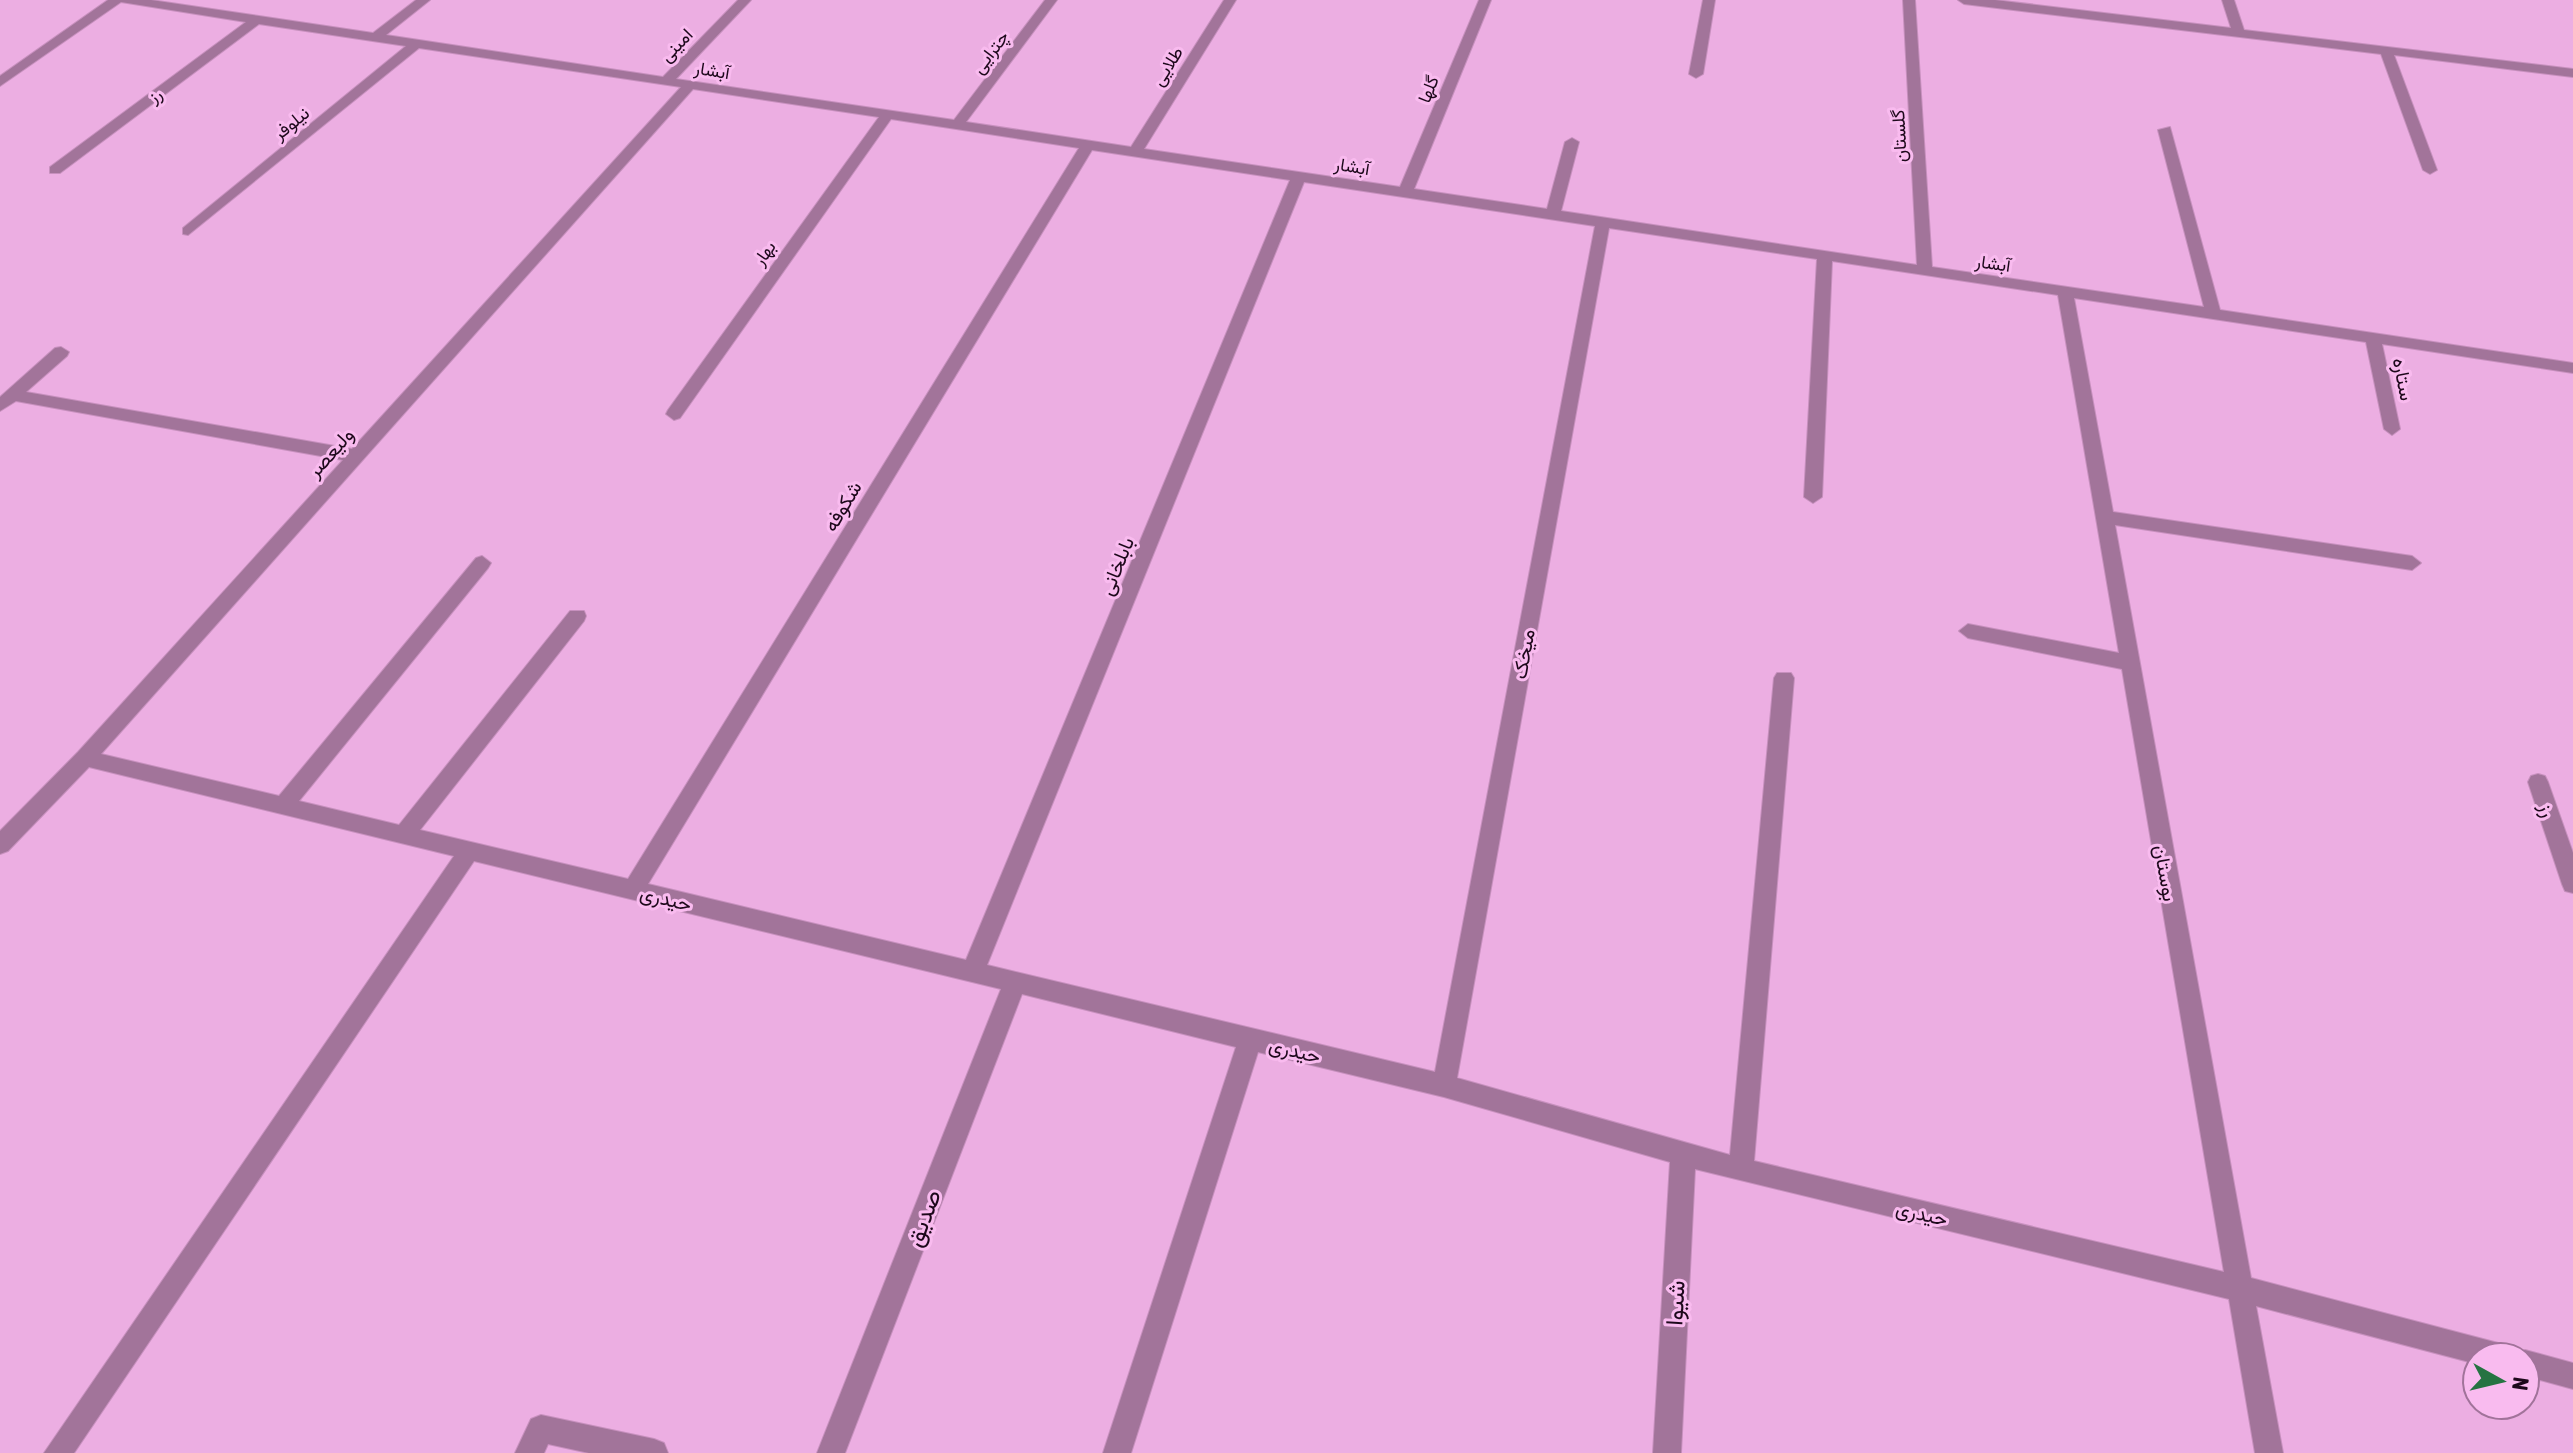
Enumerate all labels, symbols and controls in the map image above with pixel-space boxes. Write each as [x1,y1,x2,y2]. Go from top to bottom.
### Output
street label: امینی [655,24,697,67]
street label: چترایی [967,26,1014,79]
street label: طلایی [1147,42,1188,90]
street label: آبشار [692,57,733,84]
street label: گلها [1413,72,1444,106]
street label: رز [143,83,167,108]
street label: نیلوفر [268,102,314,145]
street label: گلستان [1887,109,1911,163]
street label: آبشار [1332,153,1373,180]
street label: بهار [748,237,781,271]
street label: آبشار [1973,250,2014,277]
street label: ستاره [2387,356,2419,403]
street label: ولیعصر [301,423,360,483]
street label: شکوفه [818,477,868,536]
street label: بابلخانی [1094,533,1139,599]
street label: میخک [1507,627,1540,681]
street label: رز [2533,799,2561,821]
street label: بوستان [2148,843,2182,903]
street label: حیدری [637,881,694,917]
street label: حیدری [1266,1033,1323,1069]
street label: صدیق [900,1186,947,1251]
street label: حیدری [1894,1196,1950,1232]
street label: شیوا [1660,1280,1692,1326]
north arrow [2461,1341,2541,1421]
text: N [2507,1376,2535,1392]

